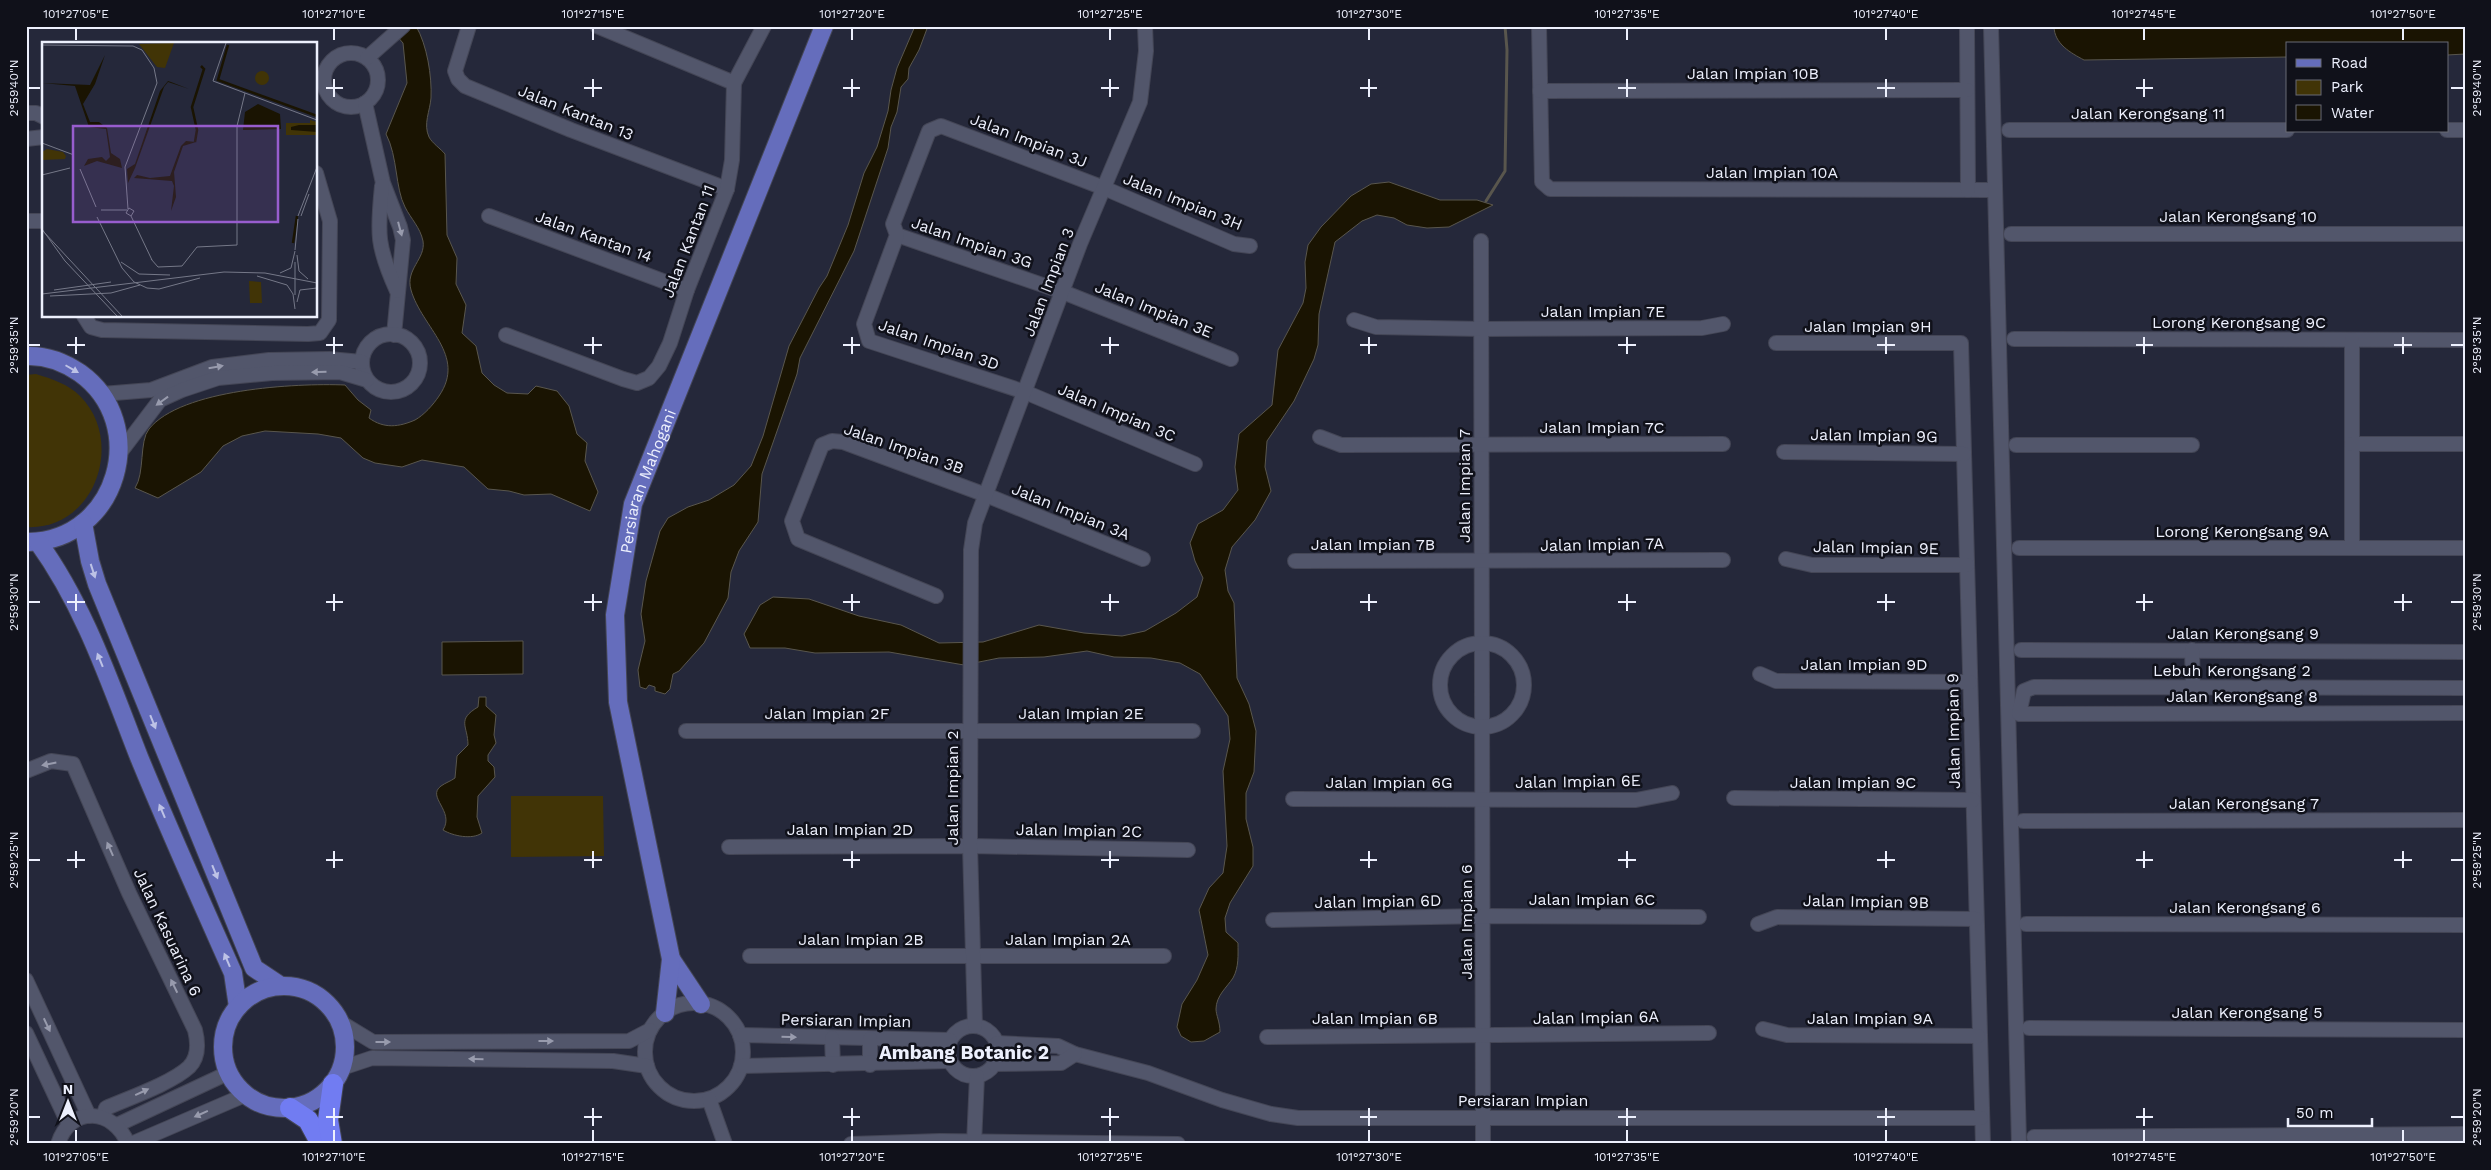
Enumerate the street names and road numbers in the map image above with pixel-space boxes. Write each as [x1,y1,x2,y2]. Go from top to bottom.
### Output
street label: Jalan Impian 10B [1687,64,1819,83]
street label: Jalan Kantan 13 [515,81,636,144]
street label: Jalan Kerongsang 11 [2071,104,2225,123]
street label: Jalan Impian 3J [967,109,1090,172]
street label: Jalan Impian 10A [1706,163,1839,182]
street label: Jalan Impian 3H [1120,169,1245,234]
street label: Jalan Kantan 11 [658,182,719,300]
street label: Jalan Kantan 14 [533,206,655,267]
street label: Jalan Kerongsang 10 [2159,207,2317,226]
street label: Jalan Impian 3G [909,213,1035,272]
street label: Jalan Impian 3 [1019,225,1078,339]
street label: Jalan Impian 3E [1092,277,1215,342]
street label: Jalan Impian 7E [1541,302,1665,321]
street label: Lorong Kerongsang 9C [2152,313,2326,332]
street label: Jalan Impian 3D [876,315,1002,374]
street label: Jalan Impian 9H [1804,317,1932,336]
street label: Jalan Impian 3C [1055,379,1179,446]
street label: Persiaran Mahogani [616,406,680,555]
street label: Jalan Impian 7C [1540,418,1664,437]
street label: Jalan Impian 3B [841,419,966,478]
street label: Jalan Impian 9G [1810,425,1938,446]
street label: Jalan Impian 7 [1455,429,1474,543]
street label: Jalan Impian 3A [1009,479,1133,544]
street label: Lorong Kerongsang 9A [2155,522,2329,541]
street label: Jalan Impian 7A [1540,534,1664,555]
street label: Jalan Impian 7B [1311,535,1435,554]
street label: Jalan Impian 9E [1813,537,1939,558]
street label: Jalan Kerongsang 9 [2167,624,2319,643]
street label: Jalan Impian 9D [1800,655,1928,674]
street label: Lebuh Kerongsang 2 [2153,661,2311,680]
street label: Jalan Impian 9 [1943,673,1964,789]
street label: Jalan Kerongsang 8 [2166,687,2318,706]
street label: Jalan Impian 2F [765,704,890,723]
street label: Jalan Impian 2E [1018,704,1144,723]
street label: Jalan Impian 2 [943,730,962,846]
street label: Jalan Impian 6E [1515,771,1641,792]
street label: Jalan Impian 6G [1325,773,1453,792]
street label: Jalan Impian 9C [1790,773,1916,792]
street label: Jalan Kerongsang 7 [2169,794,2319,813]
street label: Jalan Impian 2D [787,820,913,839]
street label: Jalan Impian 2C [1016,820,1142,841]
street label: Jalan Impian 6 [1457,864,1476,980]
street label: Jalan Kasuarina 6 [130,865,205,999]
street label: Jalan Impian 6C [1529,890,1655,909]
street label: Jalan Impian 6D [1314,891,1442,912]
street label: Jalan Impian 9B [1803,891,1929,912]
street label: Jalan Kerongsang 6 [2169,898,2321,917]
street label: Jalan Impian 2B [798,930,924,949]
street label: Jalan Impian 2A [1005,930,1131,949]
street label: Jalan Kerongsang 5 [2171,1003,2323,1022]
street label: Jalan Impian 6A [1533,1007,1660,1028]
street label: Jalan Impian 6B [1312,1009,1438,1028]
street label: Jalan Impian 9A [1807,1009,1933,1028]
street label: Persiaran Impian [780,1010,911,1031]
street label: Persiaran Impian [1458,1091,1588,1110]

